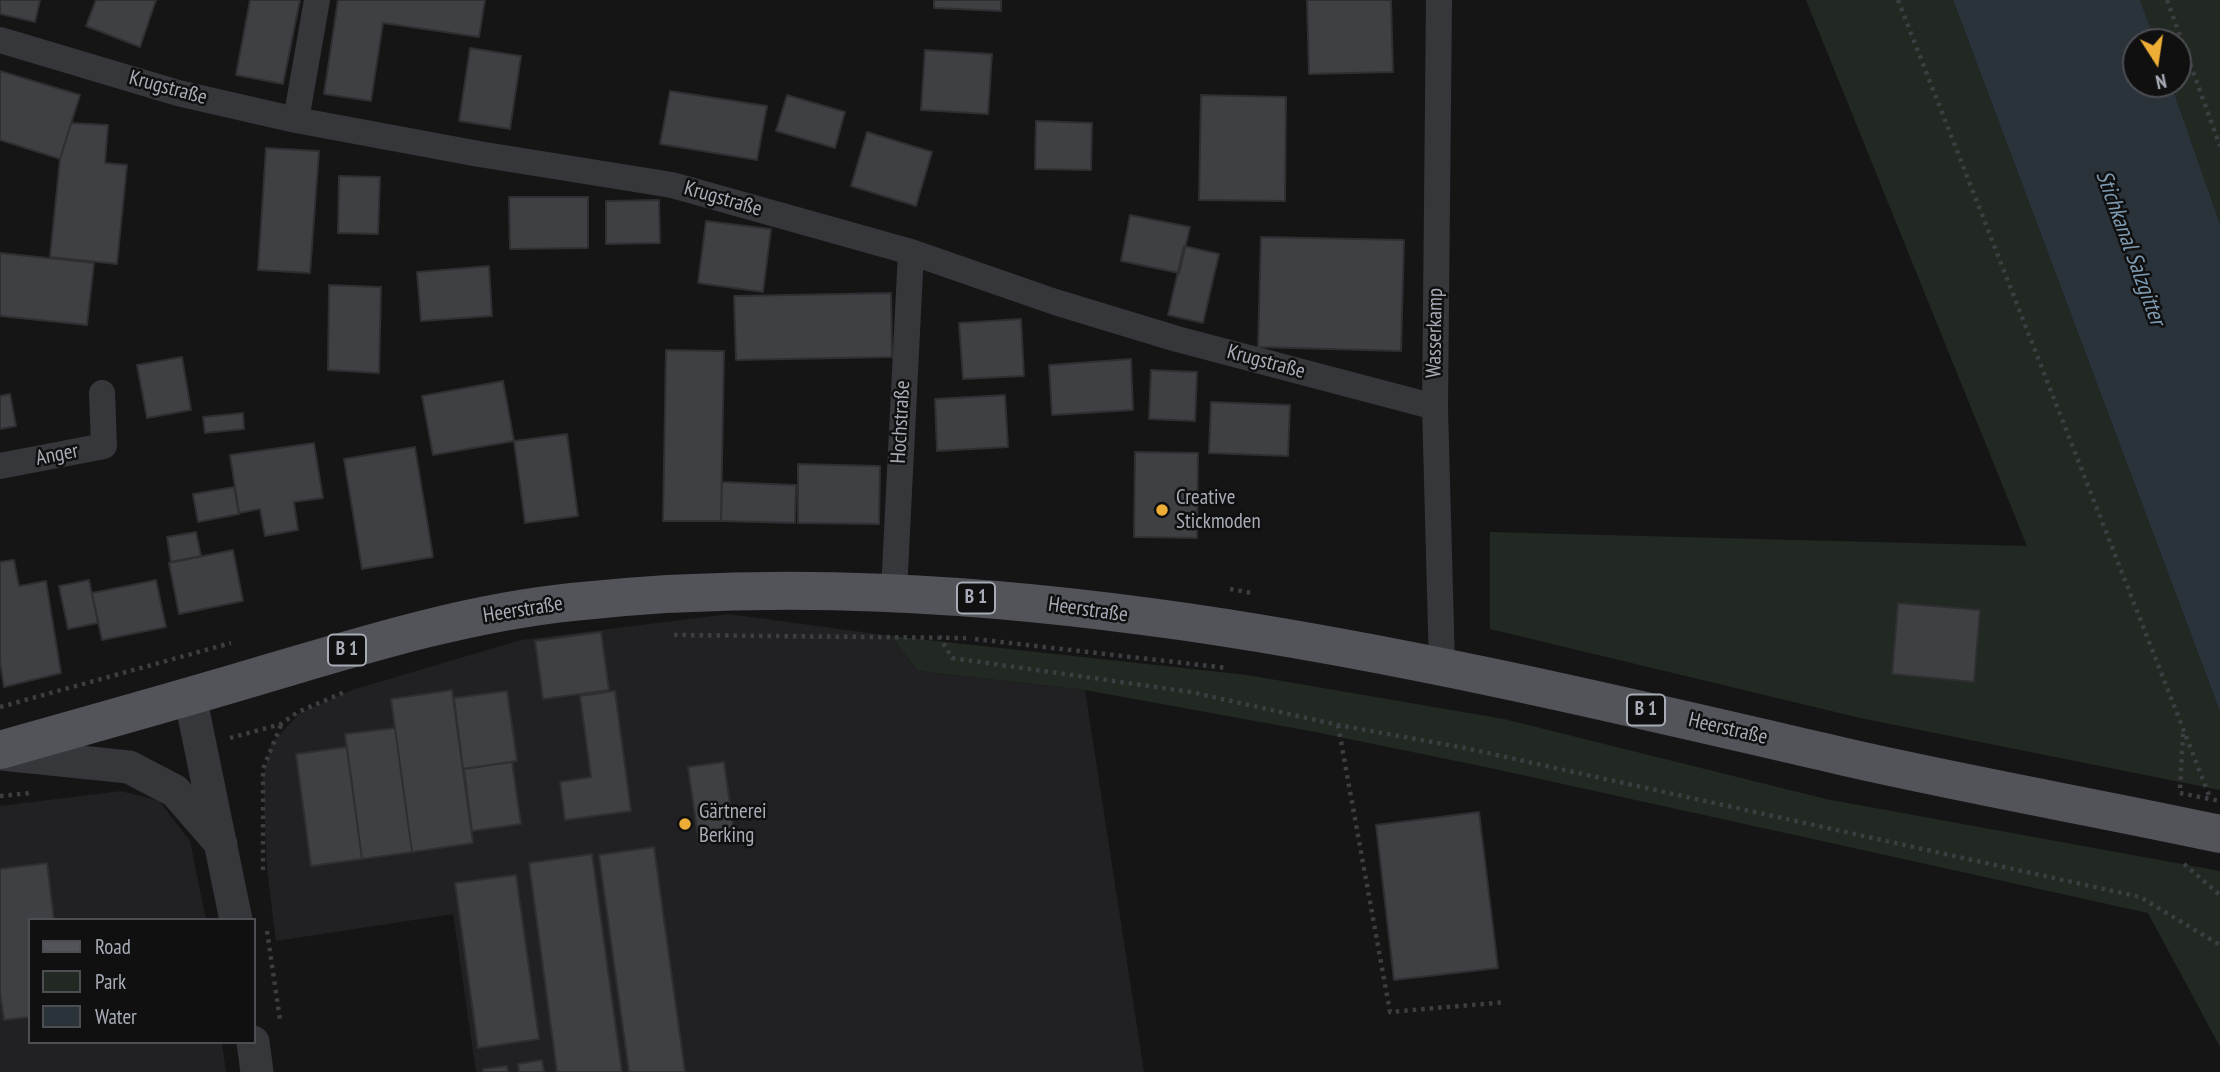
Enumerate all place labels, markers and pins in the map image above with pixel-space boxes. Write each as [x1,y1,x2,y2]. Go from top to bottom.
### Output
place label: Creative Stickmoden [1176,485,1261,535]
marker: Creative Stickmoden [1154,502,1170,518]
place label: Gärtnerei Berking [699,799,767,849]
marker: Gärtnerei Berking [677,816,693,832]

